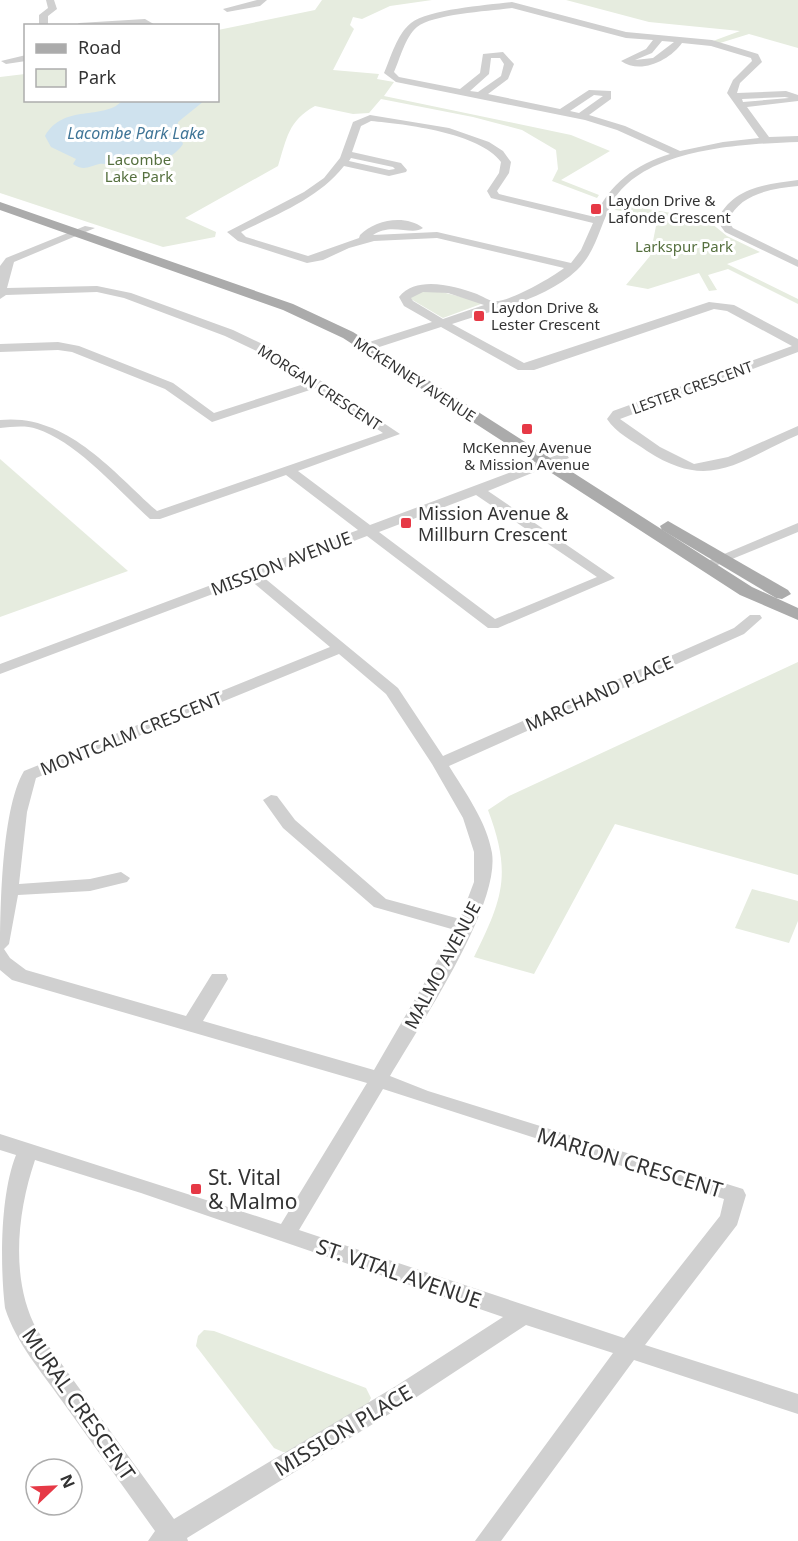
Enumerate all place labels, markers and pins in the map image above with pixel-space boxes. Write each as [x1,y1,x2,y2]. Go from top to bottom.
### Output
place label: Laydon Drive & Lafonde Crescent [608,190,731,227]
marker: Laydon Drive & Lafonde Crescent [589,202,603,216]
place label: Laydon Drive & Lester Crescent [491,297,600,334]
marker: Laydon Drive & Lester Crescent [472,309,486,323]
marker: McKenney Avenue & Mission Avenue [520,422,534,436]
place label: McKenney Avenue & Mission Avenue [462,437,592,474]
place label: Mission Avenue & Millburn Crescent [418,501,569,546]
marker: Mission Avenue & Millburn Crescent [399,516,413,530]
place label: St. Vital & Malmo [208,1163,297,1215]
marker: St. Vital & Malmo [189,1182,203,1196]

